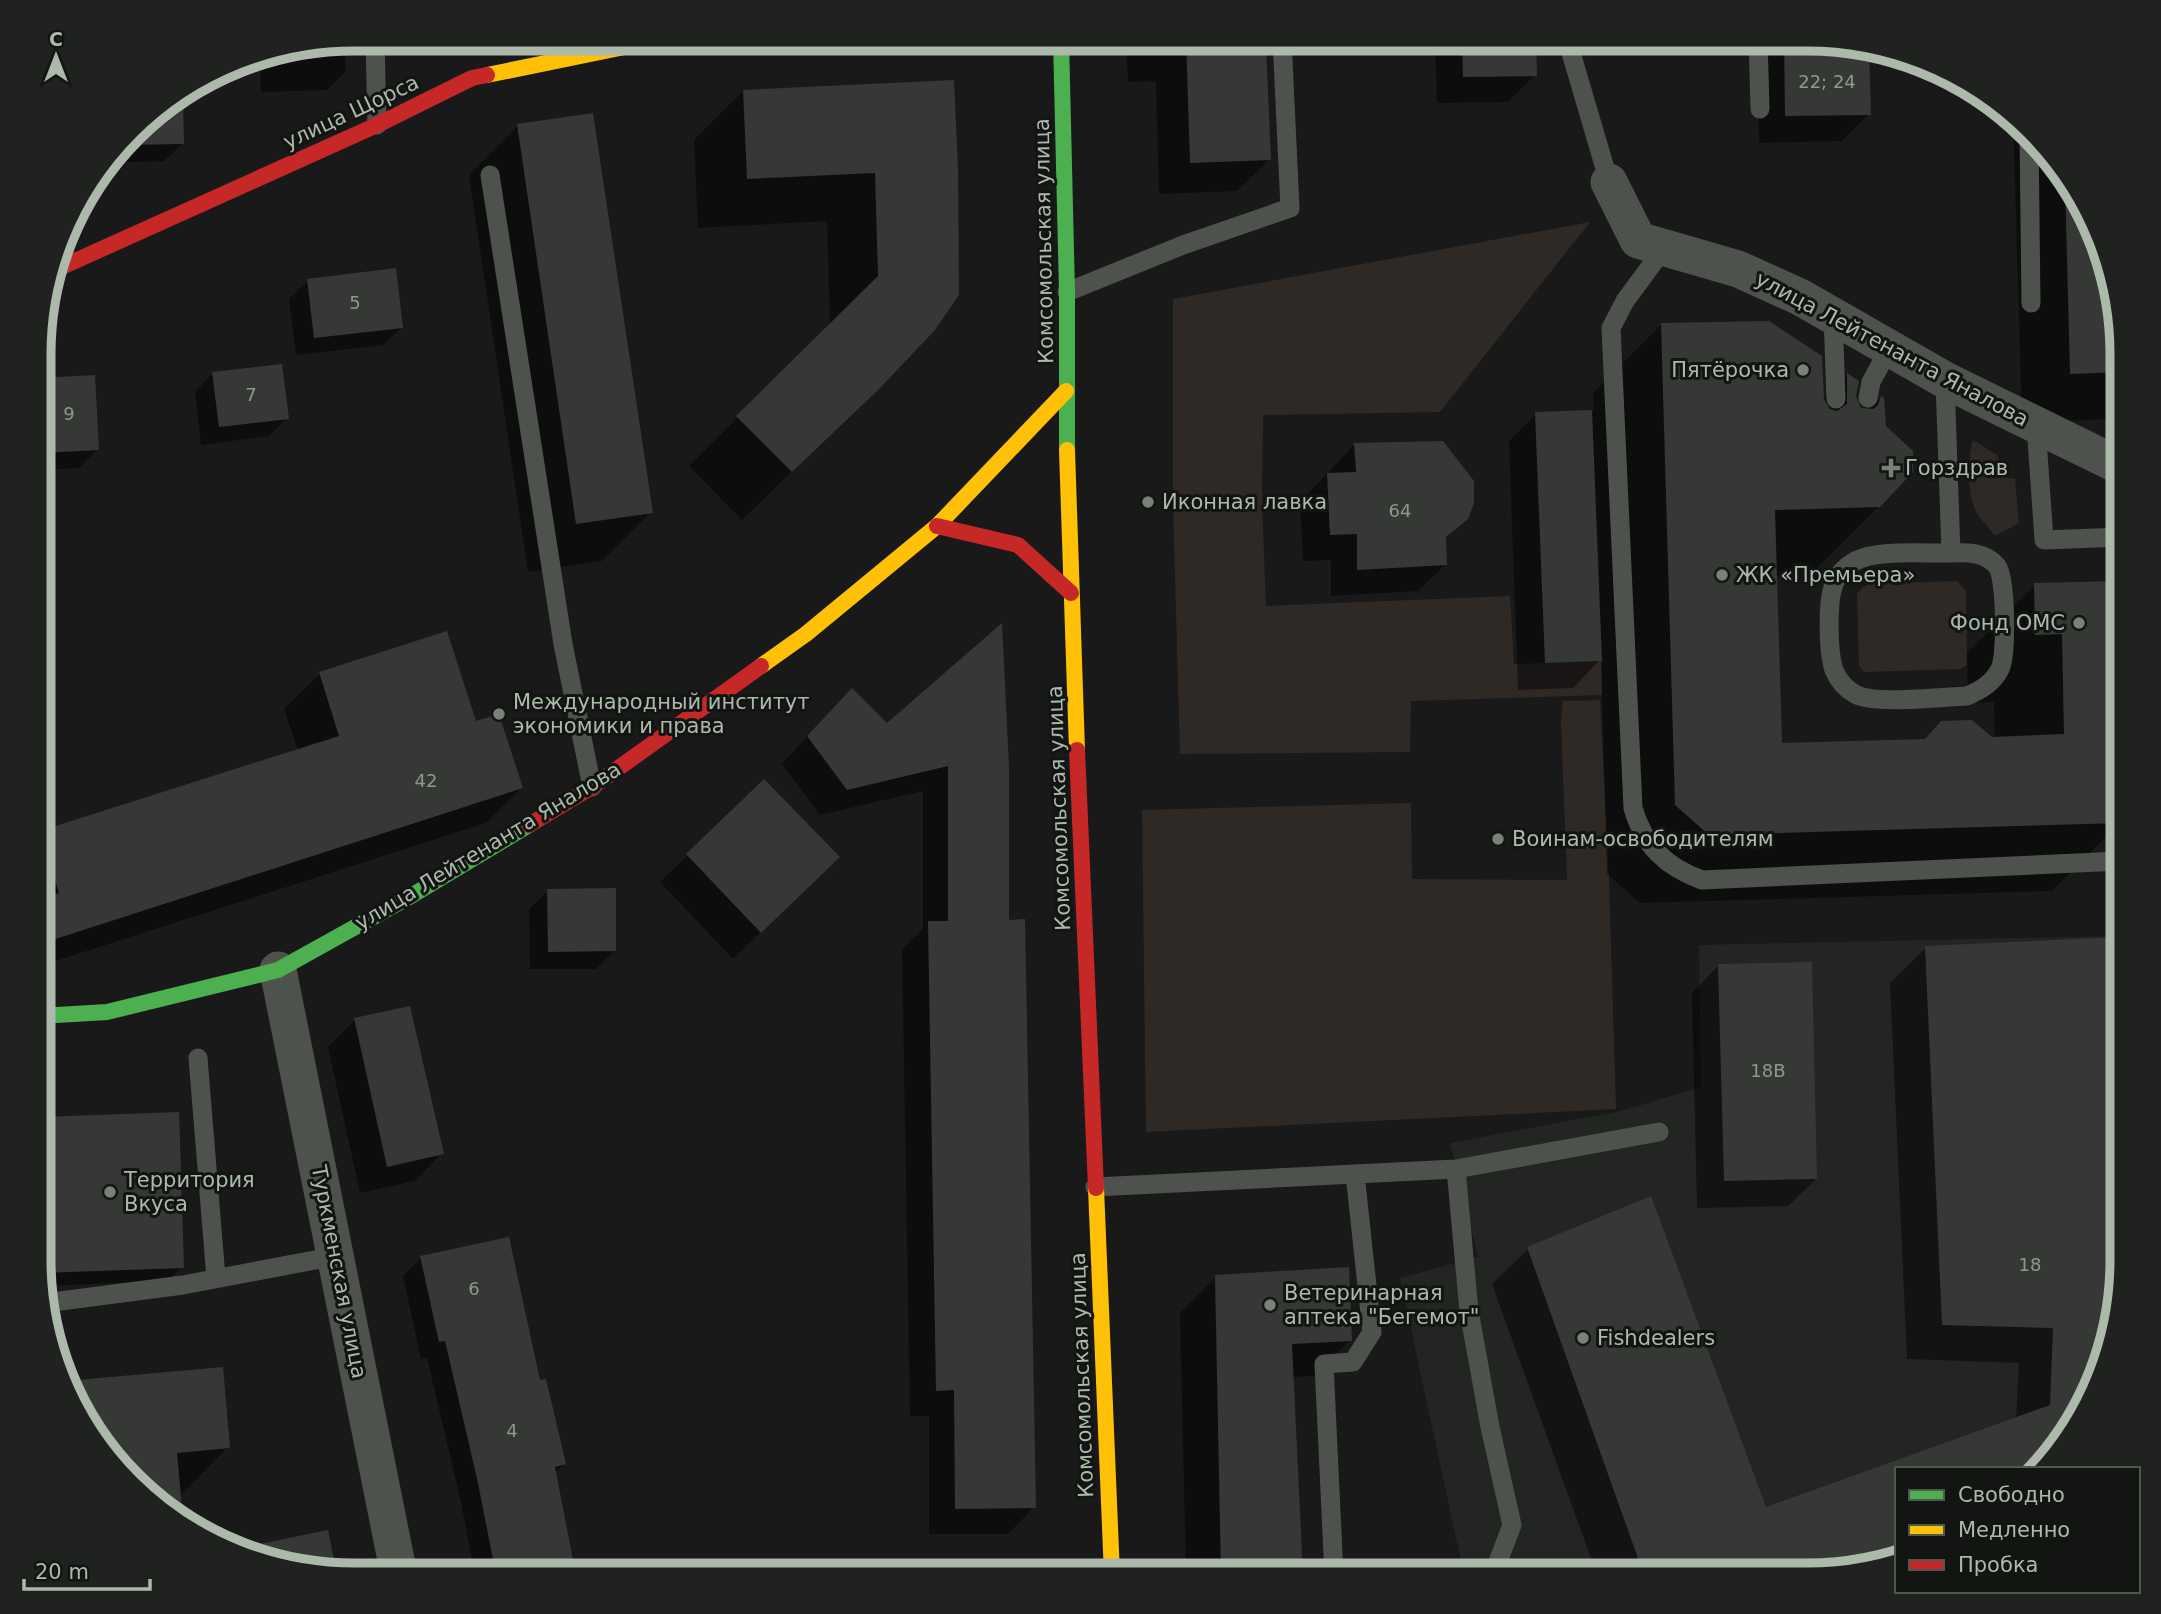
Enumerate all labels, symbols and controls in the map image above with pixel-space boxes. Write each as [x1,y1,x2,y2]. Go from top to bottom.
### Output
north arrow [21,21,91,91]
text: С [49,28,63,50]
street label: улица Щорса [279,70,423,154]
house number: 22; 24 [1798,71,1856,92]
street label: Комсомольская улица [1030,118,1058,364]
street label: улица Лейтенанта Яналова [1751,267,2033,431]
house number: 5 [349,292,361,313]
place label: Пятёрочка [1671,358,1789,382]
marker: Пятёрочка [1795,362,1811,378]
house number: 7 [245,384,257,405]
house number: 9 [63,403,75,424]
place label: Горздрав [1905,456,2008,480]
marker: Горздрав [1883,460,1899,476]
place label: Иконная лавка [1162,490,1327,514]
marker: Иконная лавка [1140,494,1156,510]
house number: 64 [1389,500,1411,521]
place label: ЖК «Премьера» [1736,563,1915,587]
marker: ЖК «Премьера» [1714,567,1730,583]
place label: Фонд ОМС [1950,611,2065,635]
marker: Фонд ОМС [2071,615,2087,631]
street label: Комсомольская улица [1043,685,1075,931]
place label: Международный институт экономики и права [513,690,810,738]
marker: Международный институт экономики и права [491,706,507,722]
street label: улица Лейтенанта Яналова [351,757,625,935]
house number: 42 [415,770,437,791]
place label: Воинам-освободителям [1512,827,1774,851]
marker: Воинам-освободителям [1490,831,1506,847]
house number: 18В [1750,1060,1786,1081]
street label: Туркменская улица [306,1162,371,1381]
place label: Территория Вкуса [123,1168,255,1216]
marker: Территория Вкуса [102,1184,118,1200]
street label: Комсомольская улица [1066,1252,1098,1498]
house number: 18 [2019,1254,2041,1275]
house number: 6 [468,1278,480,1299]
place label: Ветеринарная аптека "Бегемот" [1284,1281,1480,1329]
marker: Ветеринарная аптека "Бегемот" [1262,1297,1278,1313]
place label: Fishdealers [1597,1326,1715,1350]
marker: Fishdealers [1575,1330,1591,1346]
house number: 4 [506,1420,518,1441]
legend [1895,1467,2140,1593]
text: Свободно [1958,1483,2065,1507]
text: Медленно [1958,1518,2070,1542]
scale bar [24,1548,150,1592]
text: Пробка [1958,1553,2038,1577]
text: 20 m [35,1560,89,1584]

